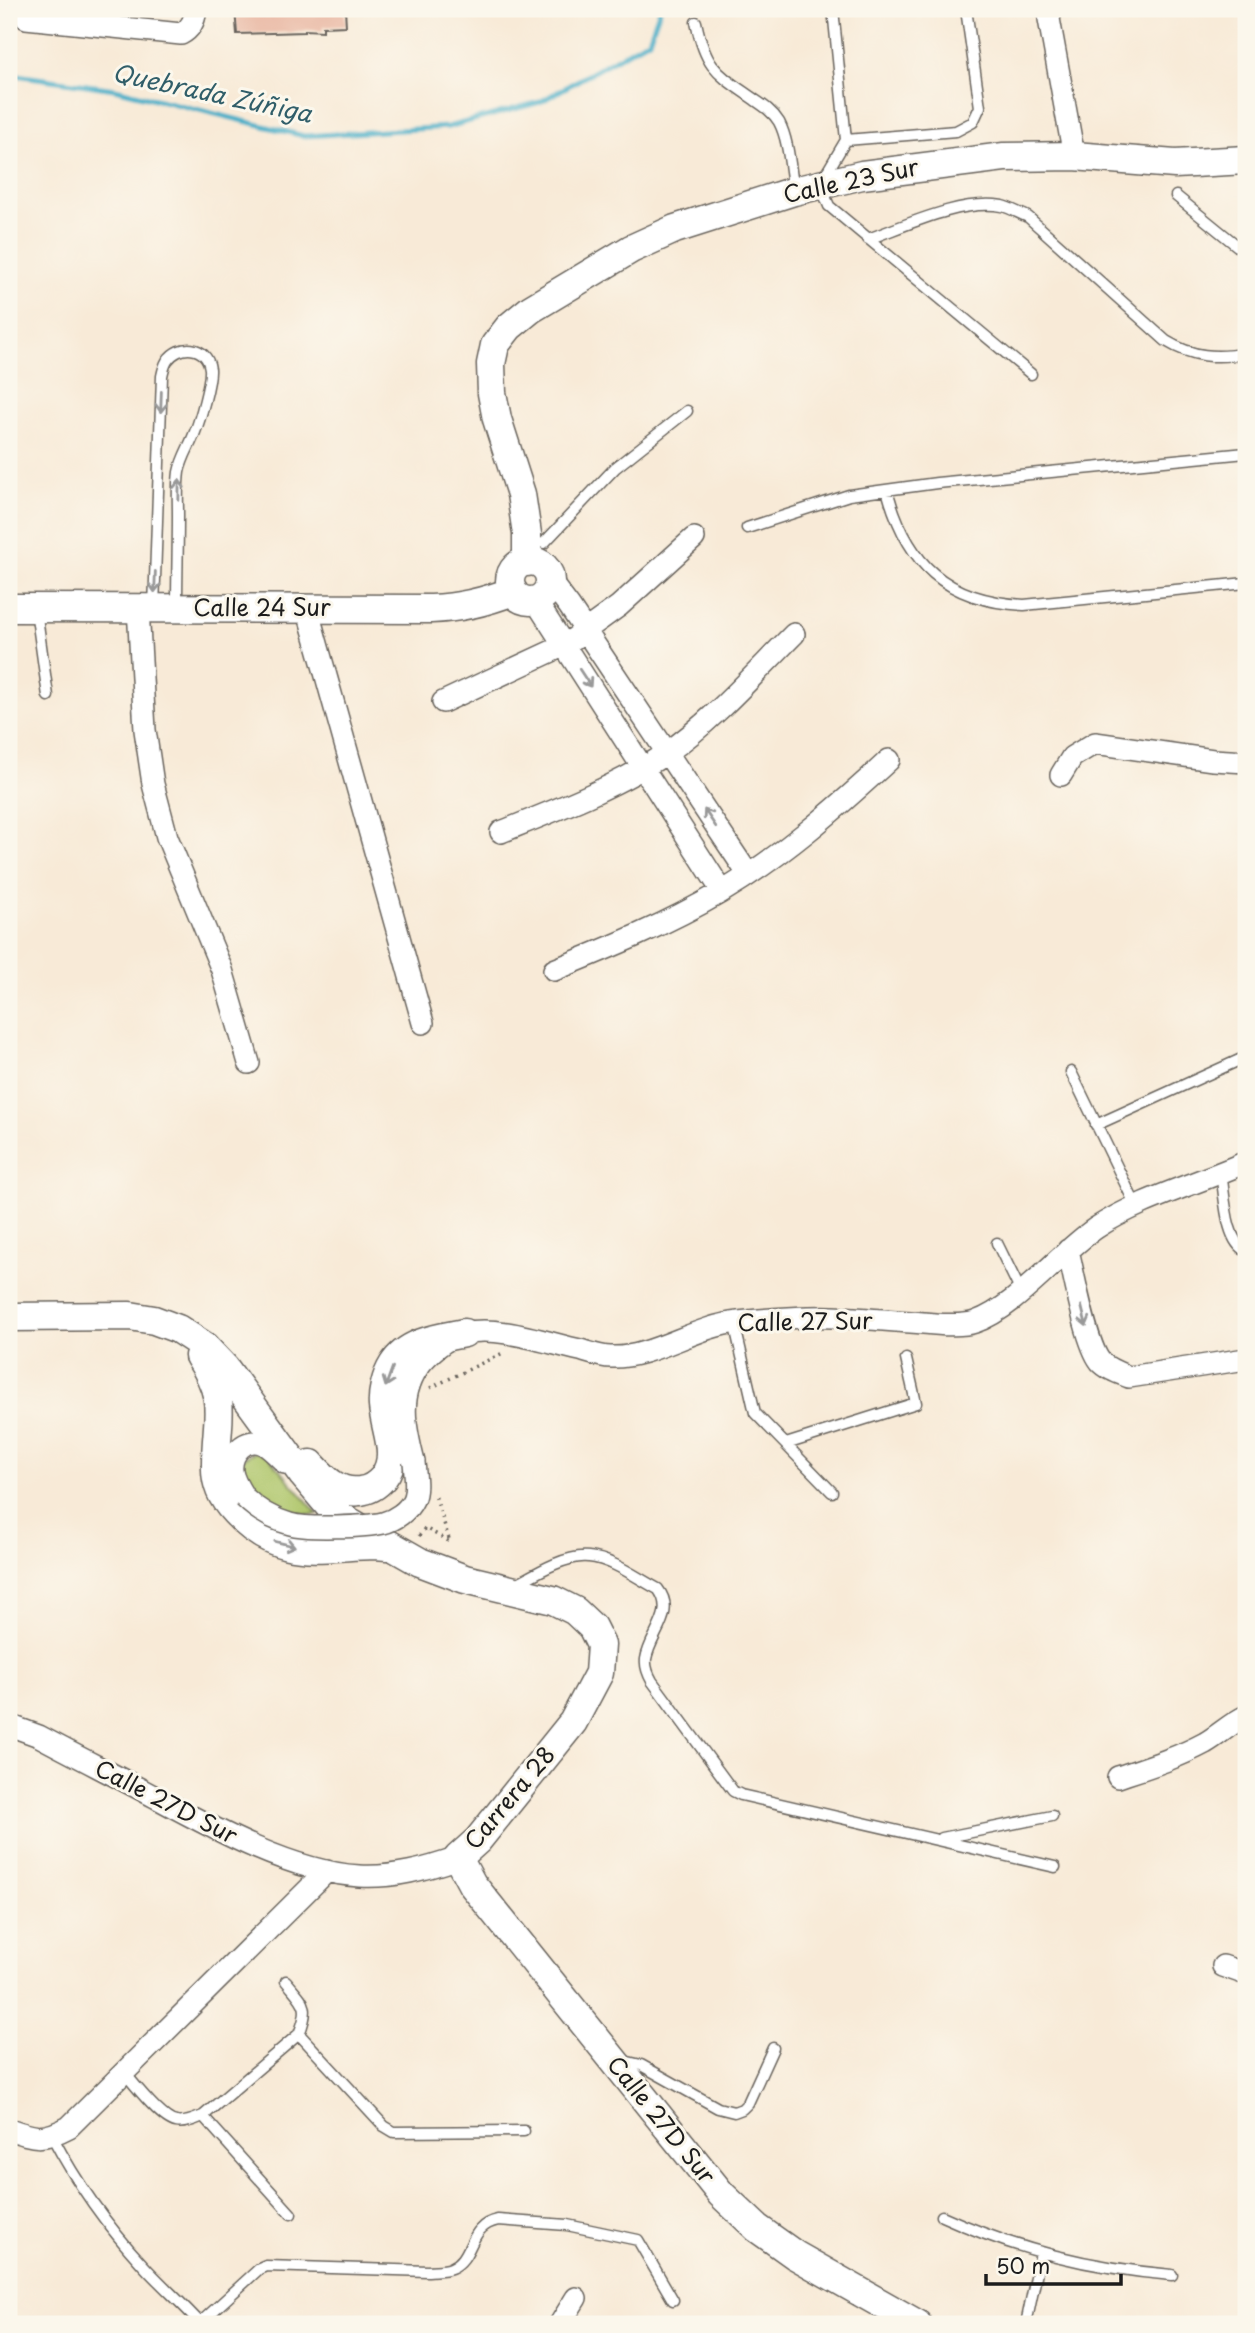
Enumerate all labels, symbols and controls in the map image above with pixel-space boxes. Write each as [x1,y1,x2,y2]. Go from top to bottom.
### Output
water label: Quebrada Zúñiga [109,53,316,131]
street label: Calle 23 Sur [780,148,922,211]
one-way arrow [154,390,168,413]
one-way arrow [172,479,185,502]
one-way arrow [148,571,162,594]
street label: Calle 24 Sur [193,589,331,624]
one-way arrow [579,667,593,687]
one-way arrow [703,808,717,828]
street label: Calle 27 Sur [737,1302,873,1339]
one-way arrow [1078,1304,1092,1327]
one-way arrow [382,1365,394,1387]
one-way arrow [274,1539,296,1552]
street label: Carrera 28 [455,1738,563,1856]
street label: Calle 27D Sur [89,1750,244,1852]
street label: Calle 27D Sur [600,2047,725,2191]
scale bar [986,2242,1120,2286]
text: 50 m [996,2249,1050,2281]

